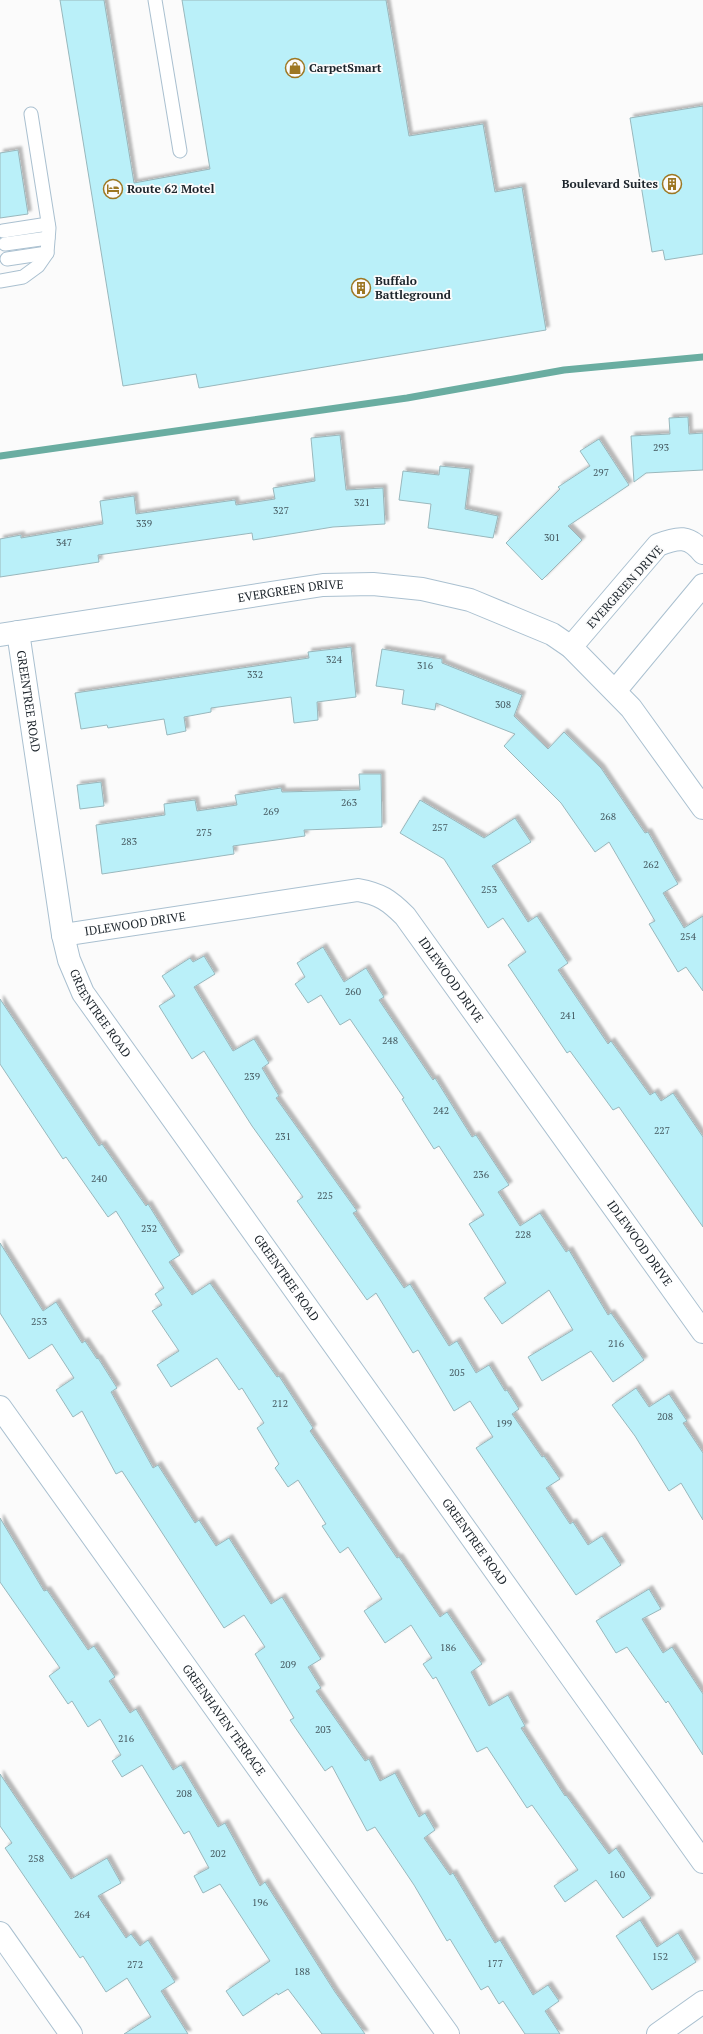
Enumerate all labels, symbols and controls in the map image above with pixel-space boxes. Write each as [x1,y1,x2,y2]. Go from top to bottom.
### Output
shop icon: CarpetSmart [284,57,306,79]
place label: CarpetSmart [309,60,382,75]
building icon: Boulevard Suites [661,173,683,195]
place label: Boulevard Suites [562,176,659,191]
hotel icon: Route 62 Motel [102,178,124,200]
place label: Route 62 Motel [127,181,214,196]
place label: Buffalo Battleground [375,273,452,302]
building icon: Buffalo Battleground [350,277,372,299]
house number: 293 [653,441,669,454]
house number: 297 [593,466,609,479]
house number: 321 [354,496,370,509]
house number: 327 [273,504,289,517]
house number: 339 [136,517,152,530]
house number: 301 [544,531,560,544]
house number: 347 [56,536,72,549]
street label: EVERGREEN DRIVE [583,542,666,631]
street label: EVERGREEN DRIVE [237,577,344,605]
street label: GREENTREE ROAD [14,649,44,753]
house number: 324 [326,653,343,666]
house number: 316 [417,659,434,672]
house number: 332 [247,668,263,681]
house number: 308 [495,698,511,711]
house number: 263 [341,796,357,809]
house number: 269 [263,805,279,818]
house number: 268 [600,810,616,823]
house number: 257 [432,821,448,834]
house number: 275 [196,826,212,839]
house number: 283 [121,835,137,848]
house number: 262 [643,858,659,871]
house number: 253 [481,883,497,896]
street label: IDLEWOOD DRIVE [84,908,187,939]
house number: 254 [680,930,697,943]
street label: IDLEWOOD DRIVE [415,934,487,1026]
street label: GREENTREE ROAD [67,967,135,1060]
house number: 260 [345,985,361,998]
house number: 241 [560,1009,576,1022]
house number: 248 [382,1034,398,1047]
house number: 239 [244,1070,260,1083]
house number: 242 [433,1104,449,1117]
house number: 227 [654,1124,670,1137]
house number: 231 [275,1130,291,1143]
house number: 236 [473,1168,490,1181]
house number: 240 [91,1172,107,1185]
house number: 225 [317,1189,333,1202]
street label: IDLEWOOD DRIVE [604,1197,676,1289]
house number: 232 [141,1222,157,1235]
house number: 228 [515,1228,531,1241]
street label: GREENTREE ROAD [251,1231,323,1324]
house number: 253 [31,1315,47,1328]
house number: 216 [608,1337,625,1350]
house number: 205 [449,1366,465,1379]
house number: 212 [272,1397,288,1410]
house number: 208 [657,1410,673,1423]
house number: 199 [496,1417,512,1430]
street label: GREENTREE ROAD [439,1495,511,1588]
house number: 186 [440,1641,457,1654]
house number: 209 [280,1658,296,1671]
street label: GREENHAVEN TERRACE [179,1661,269,1779]
house number: 203 [315,1723,331,1736]
house number: 216 [118,1732,135,1745]
house number: 208 [176,1787,192,1800]
house number: 202 [210,1847,226,1860]
house number: 258 [28,1852,44,1865]
house number: 160 [609,1868,625,1881]
house number: 196 [252,1896,269,1909]
house number: 264 [74,1908,91,1921]
house number: 152 [652,1950,668,1963]
house number: 177 [487,1957,503,1970]
house number: 272 [127,1958,143,1971]
house number: 188 [294,1965,310,1978]

